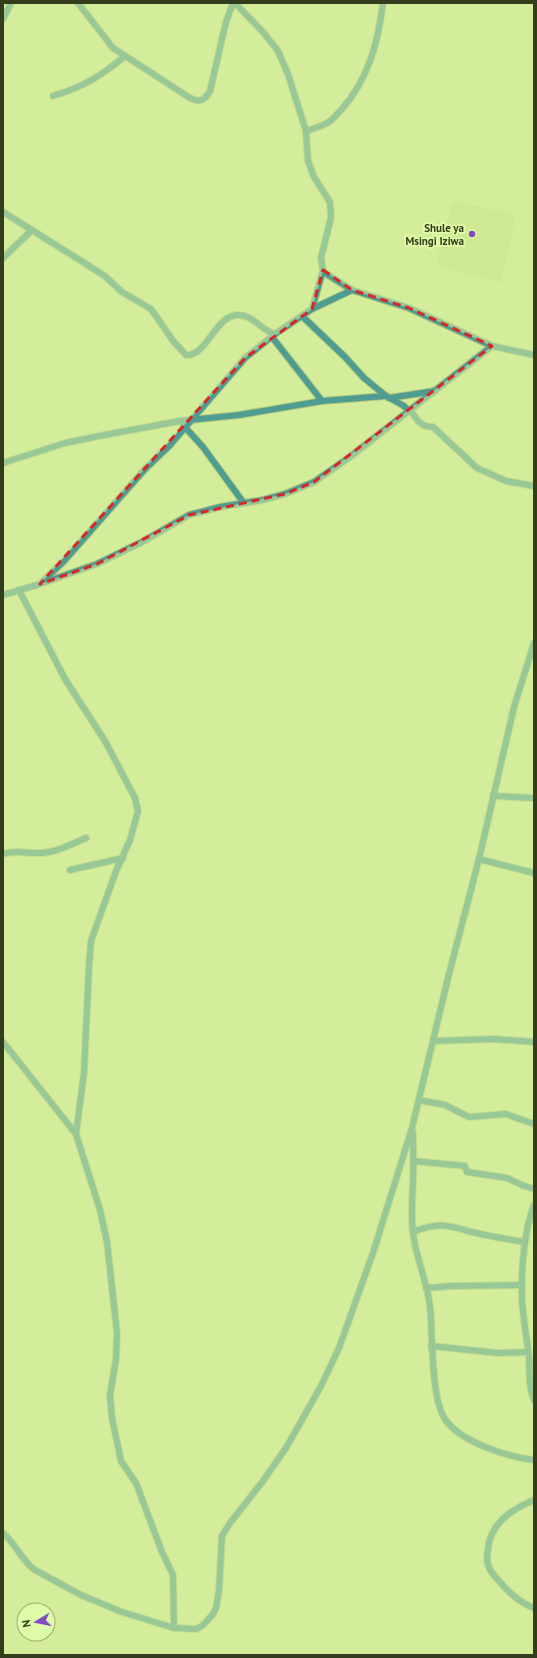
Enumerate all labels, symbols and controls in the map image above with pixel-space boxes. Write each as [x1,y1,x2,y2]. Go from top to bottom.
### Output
place label: Shule ya Msingi Iziwa [405,221,464,248]
marker: Shule ya Msingi Iziwa [467,229,477,239]
north arrow [16,1602,56,1642]
text: N [19,1619,34,1629]

